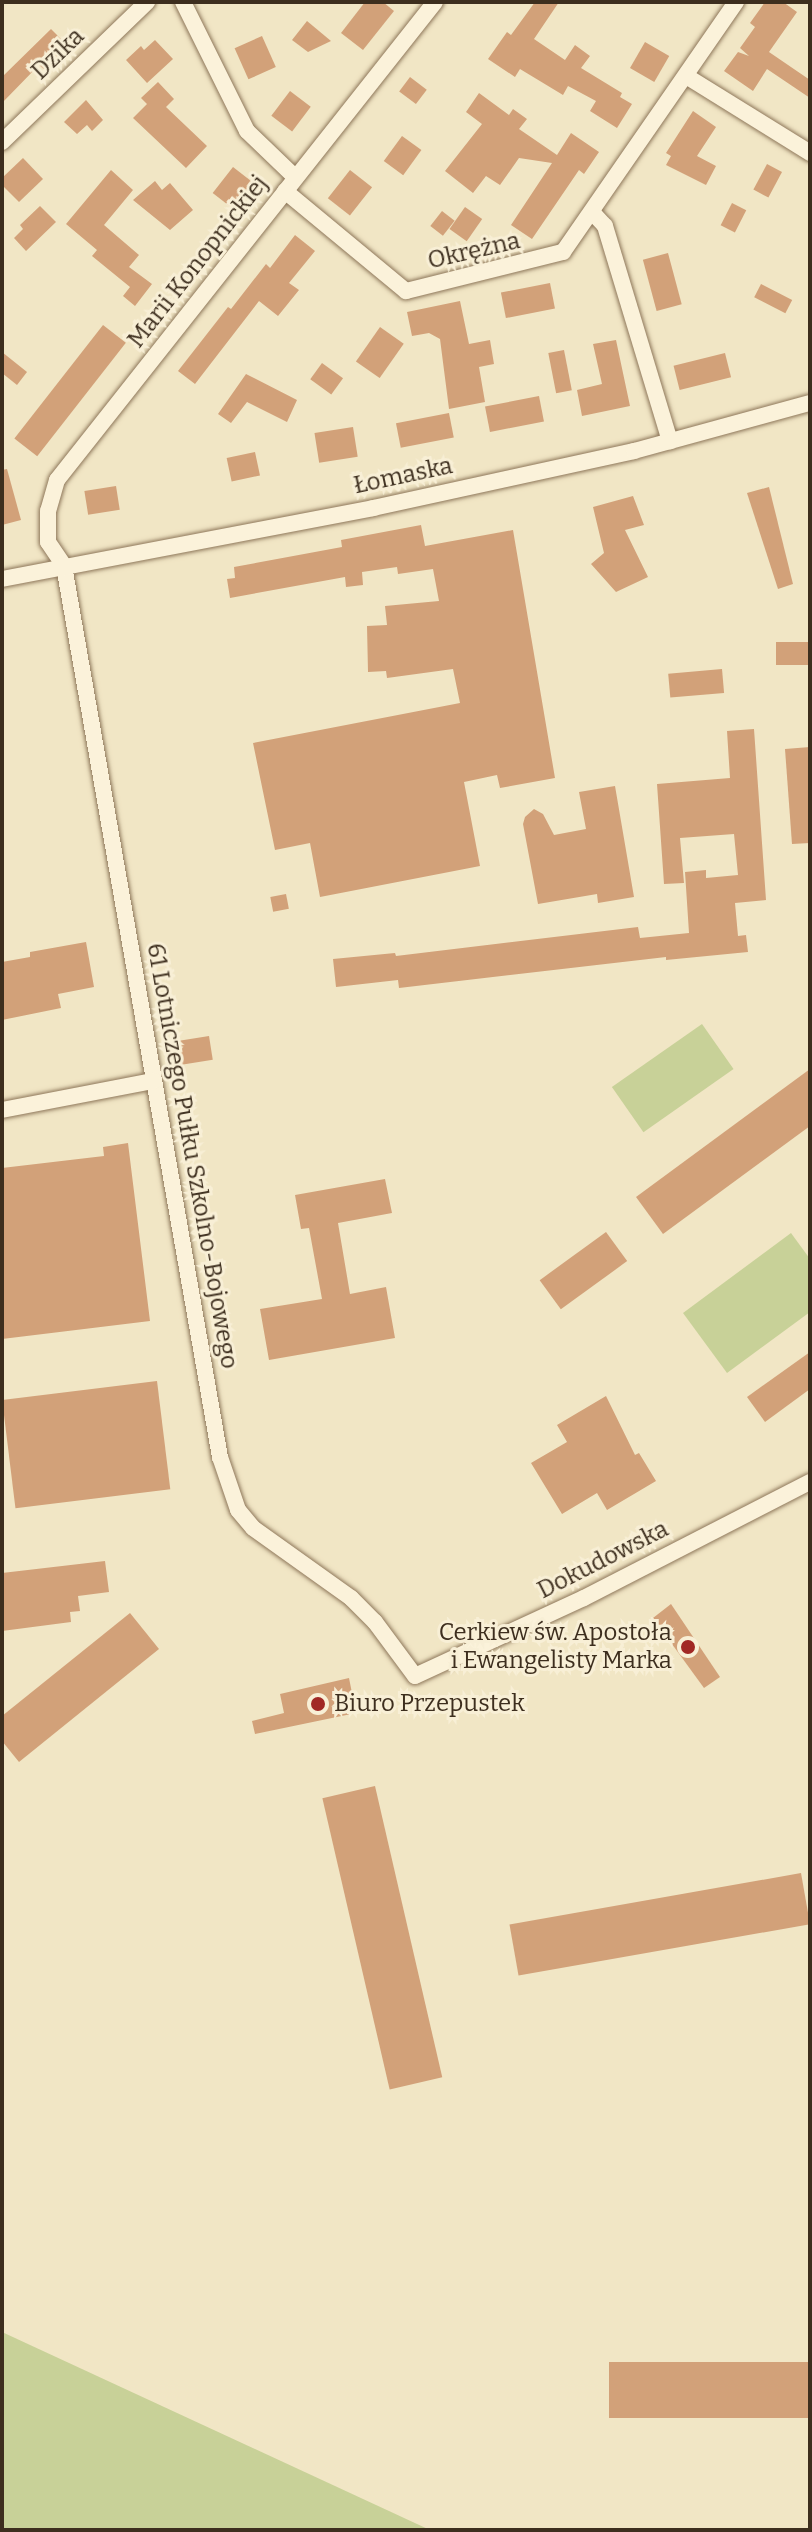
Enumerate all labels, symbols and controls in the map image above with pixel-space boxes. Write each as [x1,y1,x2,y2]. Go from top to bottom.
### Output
street label: Dzika [26,22,90,86]
street label: Marii Konopnickiej [122,170,274,354]
street label: Okrężna [425,226,523,276]
street label: Łomaska [351,451,455,501]
street label: 61 Lotniczego Pułku Szkolno-Bojowego [140,941,244,1371]
street label: Dokudowska [533,1515,673,1605]
place label: Cerkiew św. Apostoła i Ewangelisty Marka [439,1619,672,1675]
marker: Cerkiew św. Apostoła i Ewangelisty Marka [679,1638,697,1656]
place label: Biuro Przepustek [334,1690,525,1718]
marker: Biuro Przepustek [309,1695,327,1713]

